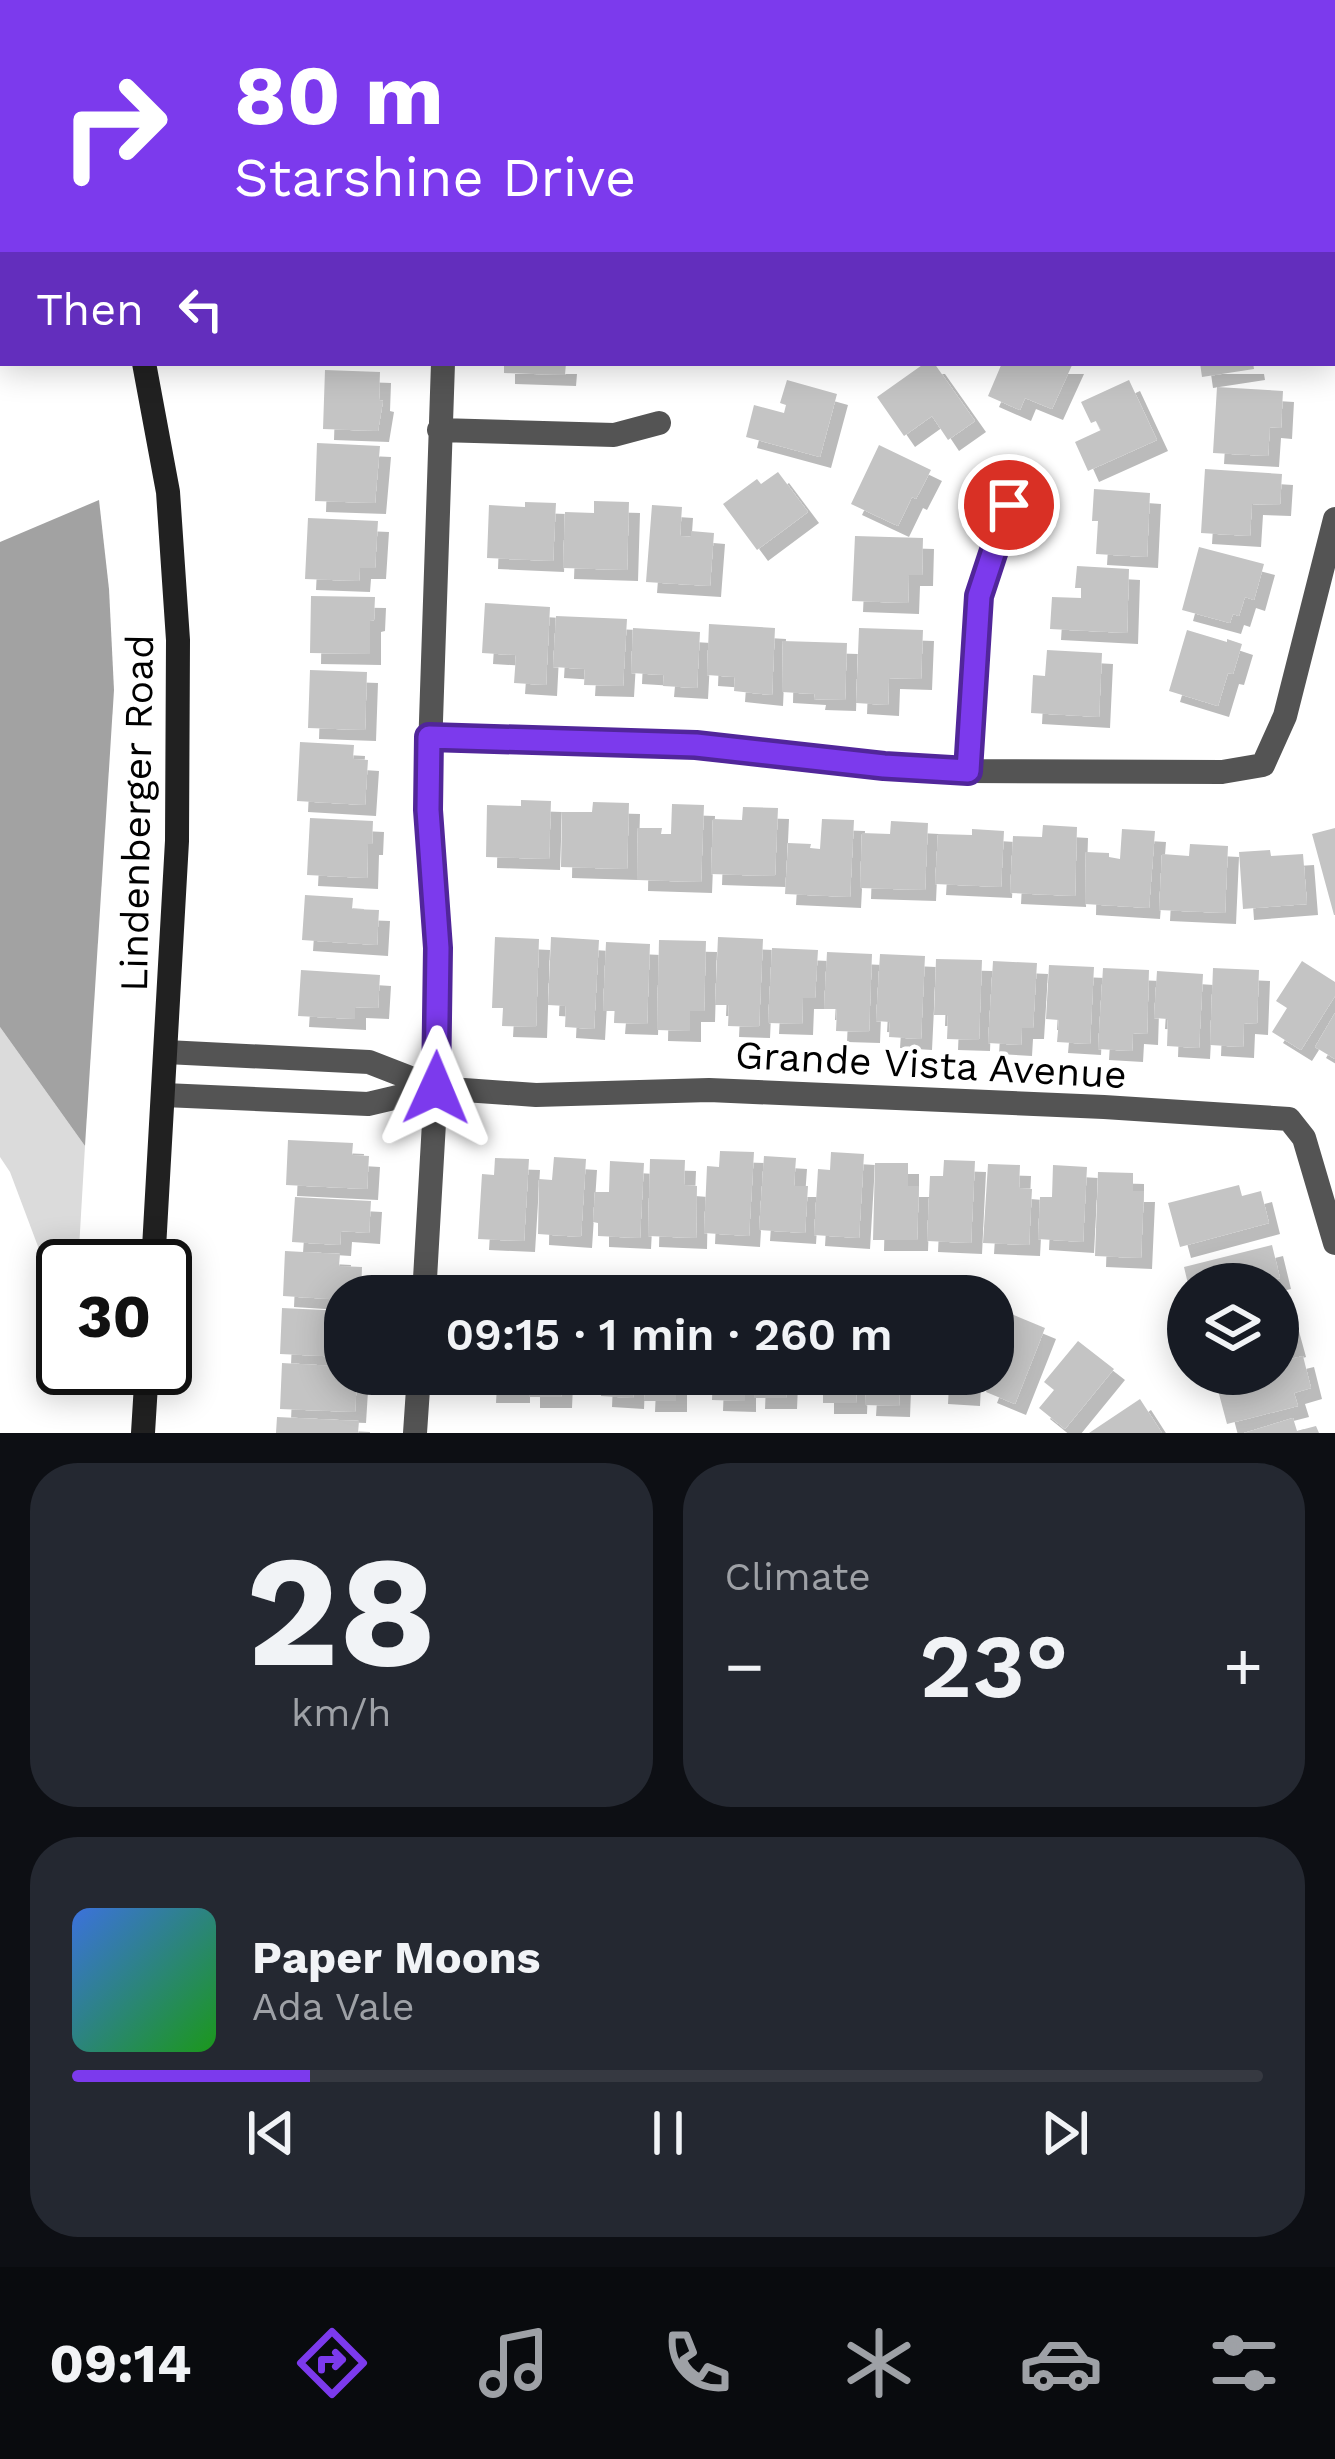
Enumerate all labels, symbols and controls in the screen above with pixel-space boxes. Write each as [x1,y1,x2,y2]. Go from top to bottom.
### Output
text: 80 m [234,46,444,144]
icon: right [36,48,192,204]
text: Starshine Drive [234,146,636,209]
icon: left [168,276,234,342]
text: Then [36,283,144,336]
pin [958,454,1060,556]
icon: arrive [976,472,1042,538]
street label: Lindenberger Road [111,634,162,992]
position arrow [373,1025,499,1151]
street label: Grande Vista Avenue [734,1032,1128,1097]
speed limit sign: 30 [36,1239,192,1395]
map controls [1167,1263,1299,1395]
button: layers [1167,1263,1299,1395]
text: 09:15 · 1 min · 260 m [445,1308,893,1361]
text: 28 [246,1520,437,1703]
text: Climate [725,1554,871,1599]
text: 23° [919,1613,1069,1719]
text: − [725,1628,764,1705]
text: + [1223,1628,1263,1705]
text: km/h [291,1690,391,1735]
text: Paper Moons [252,1931,541,1984]
text: Ada Vale [252,1984,414,2029]
icon: previous [238,2100,304,2166]
icon: pause [635,2100,701,2166]
icon: next [1032,2100,1098,2166]
icon: directions [290,2321,374,2405]
icon: music [472,2321,556,2405]
icon: phone [655,2321,739,2405]
icon: climate [837,2321,921,2405]
icon: car [1019,2321,1103,2405]
icon: filters [1202,2321,1286,2405]
text: 09:14 [49,2332,192,2395]

